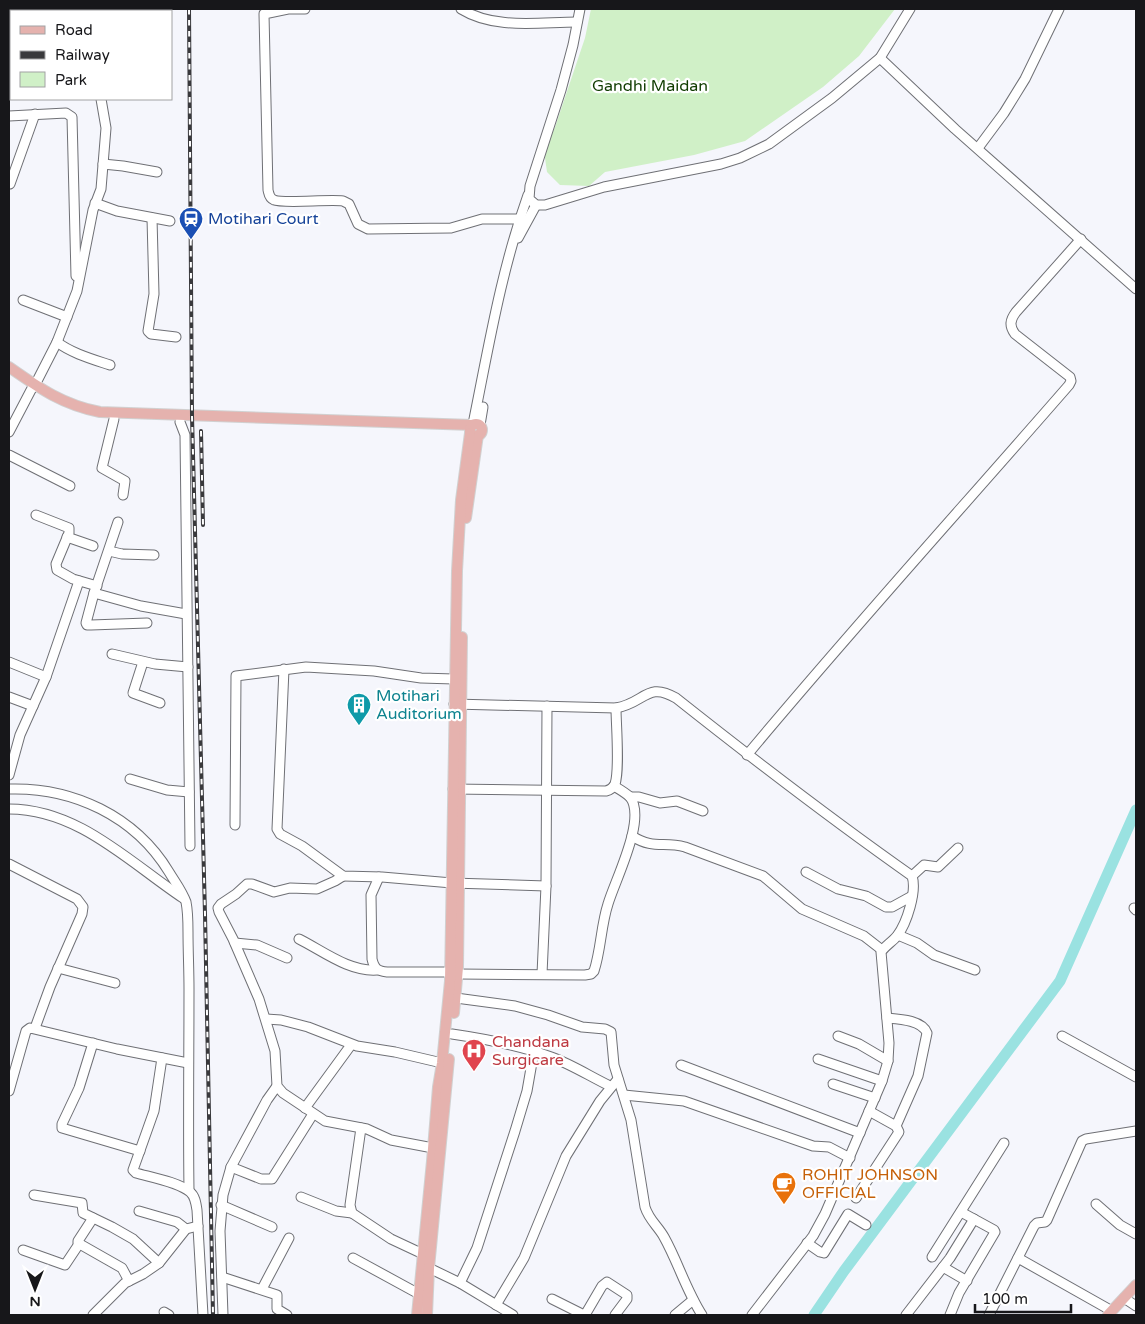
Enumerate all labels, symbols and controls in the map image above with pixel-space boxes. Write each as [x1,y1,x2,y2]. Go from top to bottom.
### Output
legend [10,10,172,100]
text: Road [55,21,93,39]
text: Railway [55,46,110,64]
text: Park [55,71,87,89]
park label: Gandhi Maidan [592,76,708,96]
station icon: Motihari Court [178,206,204,240]
place label: Motihari Court [208,209,319,229]
place label: Motihari Auditorium [376,686,462,724]
building icon: Motihari Auditorium [346,692,372,726]
place label: Chandana Surgicare [492,1032,569,1070]
hospital icon: Chandana Surgicare [461,1038,487,1072]
place label: ROHIT JOHNSON OFFICIAL [802,1165,938,1203]
cafe icon: ROHIT JOHNSON OFFICIAL [771,1171,797,1205]
north arrow [10,1264,60,1314]
scale bar [975,1282,1071,1314]
text: 100 m [982,1290,1028,1308]
text: N [29,1293,41,1310]

